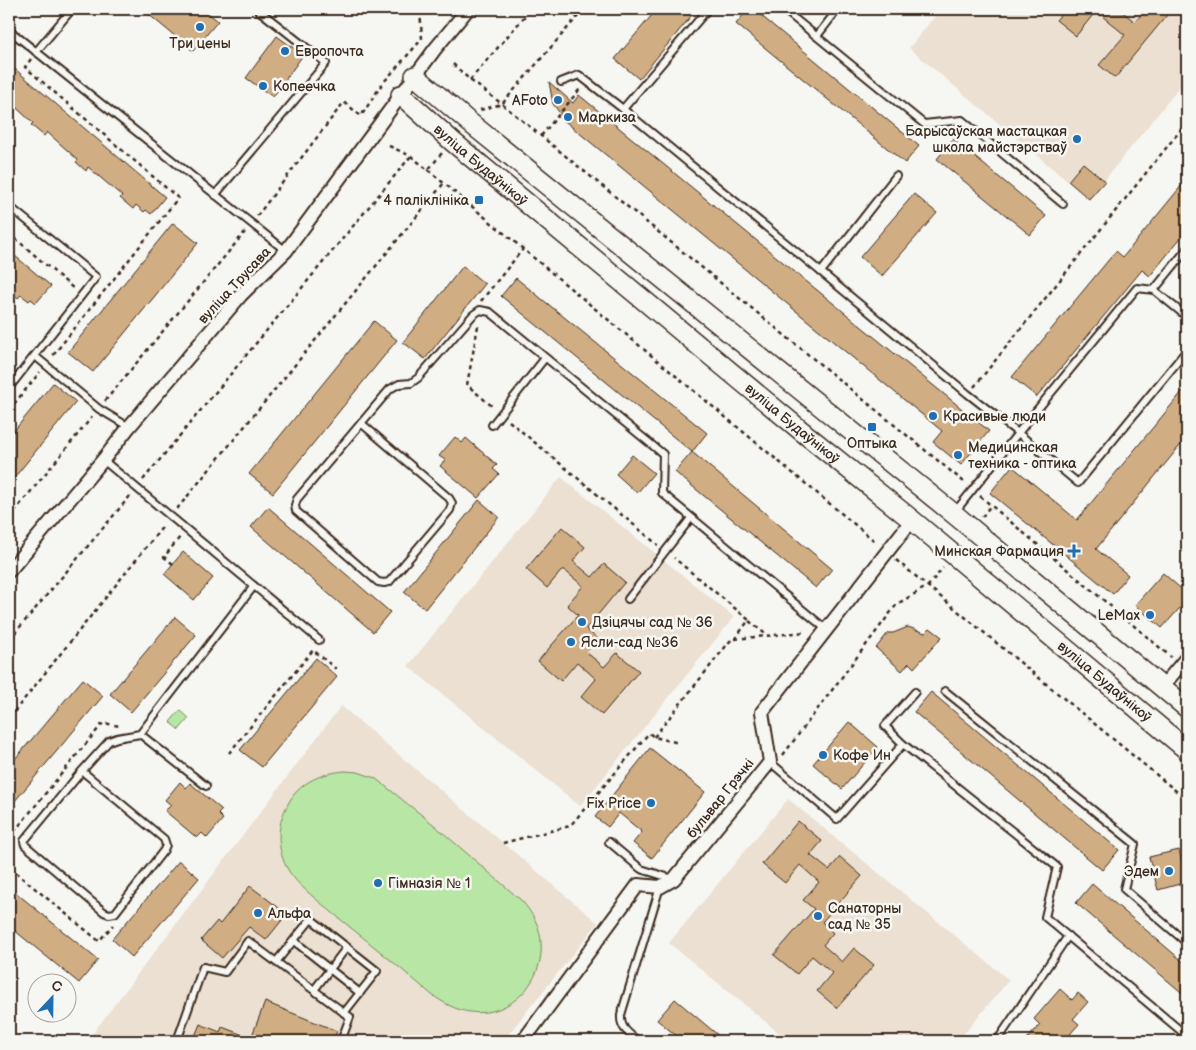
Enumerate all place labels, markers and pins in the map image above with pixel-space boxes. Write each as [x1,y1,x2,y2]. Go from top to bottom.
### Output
marker: Три цены [194,21,206,33]
place label: Три цены [169,35,231,52]
place label: Европочта [295,43,365,60]
marker: Европочта [279,45,291,57]
place label: Копеечка [273,78,336,95]
marker: Копеечка [257,80,269,92]
place label: AFoto [512,92,548,109]
marker: AFoto [552,94,564,106]
place label: Маркиза [578,109,637,126]
marker: Маркиза [562,111,574,123]
place label: Барысаўская мастацкая школа майстэрстваў [905,123,1068,156]
marker: Барысаўская мастацкая школа майстэрстваў [1071,133,1083,145]
place label: 4 паліклініка [383,192,470,209]
marker: 4 паліклініка [473,194,485,206]
place label: Красивые люди [943,408,1046,425]
marker: Красивые люди [927,410,939,422]
marker: Оптыка [866,421,878,433]
place label: Оптыка [847,435,898,452]
place label: Медицинская техника - оптика [968,439,1077,472]
marker: Медицинская техника - оптика [952,449,964,461]
place label: Минская Фармация [934,543,1064,560]
marker: Минская Фармация [1068,545,1080,557]
place label: LeMax [1098,607,1140,624]
marker: LeMax [1144,609,1156,621]
place label: Дзіцячы сад № 36 [592,614,713,631]
marker: Дзіцячы сад № 36 [576,616,588,628]
place label: Ясли-сад №36 [581,634,679,651]
marker: Ясли-сад №36 [565,636,577,648]
place label: Кофе Ин [833,747,891,764]
marker: Кофе Ин [817,749,829,761]
place label: Fix Price [586,795,641,812]
marker: Fix Price [645,797,657,809]
place label: Эдем [1124,863,1159,880]
marker: Эдем [1163,865,1175,877]
place label: Гімназія № 1 [388,875,471,892]
marker: Гімназія № 1 [372,877,384,889]
place label: Санаторны сад № 35 [828,900,901,933]
place label: Альфа [267,905,312,922]
marker: Альфа [252,907,264,919]
marker: Санаторны сад № 35 [812,910,824,922]

